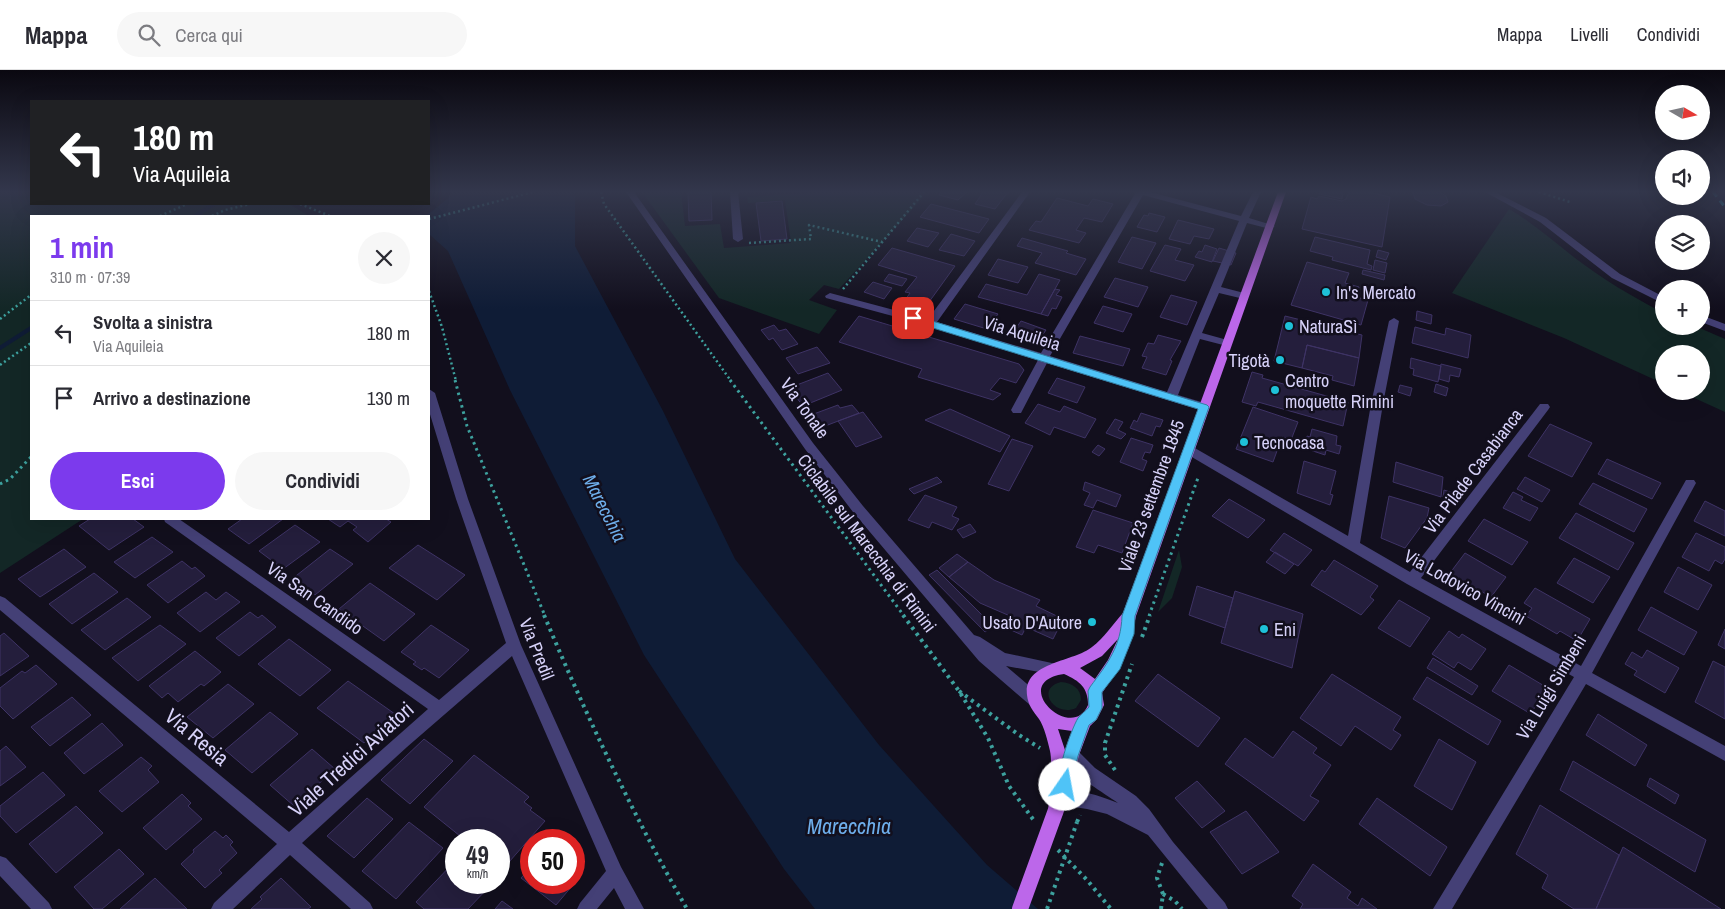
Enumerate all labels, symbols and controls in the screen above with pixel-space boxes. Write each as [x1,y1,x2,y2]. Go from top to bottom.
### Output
search box [117,12,467,57]
text: Mappa [25,19,87,51]
icon: search [135,21,163,49]
text: Cerca qui [175,22,243,48]
text: Mappa [1497,22,1542,47]
text: Livelli [1570,22,1609,47]
text: Condividi [1637,22,1700,47]
north arrow [1655,85,1710,140]
map controls [1655,85,1710,400]
text: 180 m [133,114,214,161]
icon: left [50,120,115,185]
button: sound [1655,150,1710,205]
text: Via Aquileia [133,159,230,189]
button: layers [1655,215,1710,270]
text: 1 min [50,227,114,267]
button: close [358,232,410,284]
text: 310 m · 07:39 [50,266,130,288]
place label: In's Mercato [1336,280,1416,305]
button: + [1655,280,1710,335]
marker: In's Mercato [1320,286,1332,298]
pin [892,297,934,339]
icon: arrive [899,304,927,332]
text: Svolta a sinistra [93,309,213,335]
street label: Via Aquileia [980,309,1064,357]
place label: NaturaSì [1299,314,1357,339]
icon: left [50,319,78,347]
text: 180 m [367,320,410,346]
marker: NaturaSì [1283,320,1295,332]
text: Via Aquileia [93,335,164,357]
button: − [1655,345,1710,400]
place label: Tigotà [1228,348,1270,373]
marker: Tigotà [1274,354,1286,366]
place label: Centro moquette Rimini [1285,368,1394,414]
street label: Via Tonale [775,373,835,443]
icon: arrive [50,384,78,412]
marker: Centro moquette Rimini [1269,384,1281,396]
text: Arrivo a destinazione [93,385,251,411]
text: 130 m [367,385,410,411]
street label: Via Pilade Casabianca [1418,403,1528,539]
street label: Viale 23 settembre 1845 [1112,416,1190,576]
place label: Tecnocasa [1254,430,1325,455]
marker: Tecnocasa [1238,436,1250,448]
street label: Ciclabile sul Marecchia di Rimini [792,449,942,637]
button: Esci [50,452,225,510]
button: Condividi [235,452,410,510]
water label: Marecchia [577,470,633,547]
street label: Via Lodovico Vincini [1400,543,1530,631]
street label: Via San Candido [262,556,368,640]
place label: Usato D'Autore [982,610,1082,635]
street label: Via Predil [513,614,561,684]
marker: Usato D'Autore [1086,616,1098,628]
place label: Eni [1274,617,1296,642]
marker: Eni [1258,623,1270,635]
street label: Via Luigi Simbeni [1510,630,1592,744]
street label: Viale Tredici Aviatori [282,695,420,823]
street label: Via Resia [159,702,235,773]
position arrow [1038,758,1090,810]
water label: Marecchia [807,811,891,841]
speed limit sign: 50 [520,829,585,894]
text: 49 [466,838,489,872]
text: km/h [467,866,488,882]

